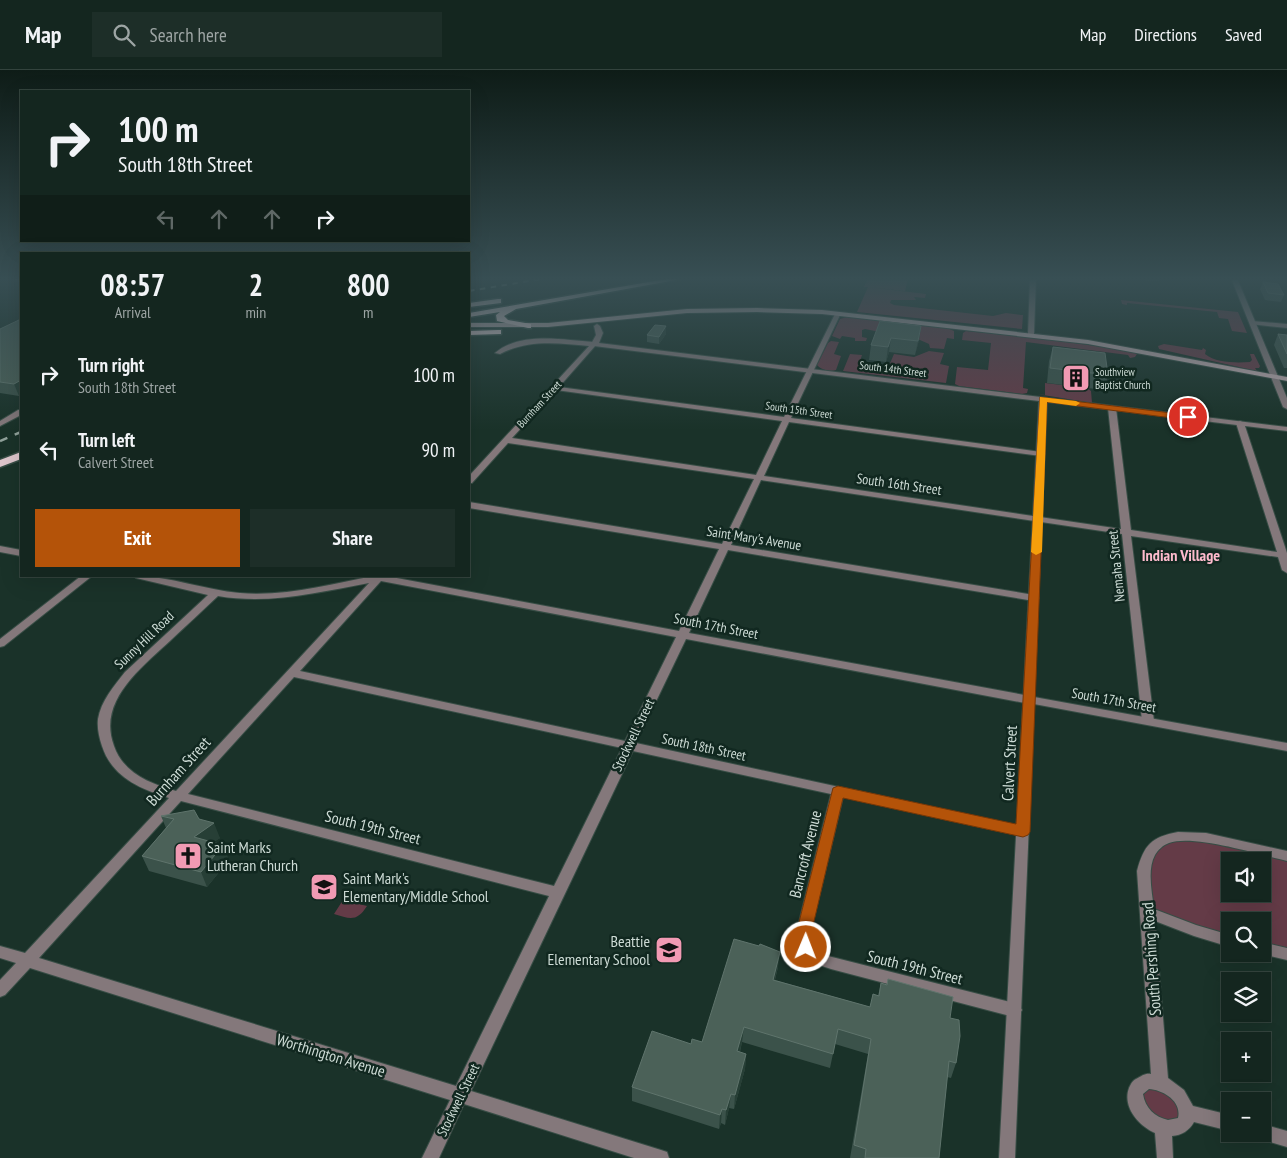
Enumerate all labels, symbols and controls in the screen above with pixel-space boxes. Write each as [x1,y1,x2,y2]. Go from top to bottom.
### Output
search box [92,12,442,57]
text: Map [25,19,62,50]
icon: search [110,21,138,49]
text: Search here [150,23,227,47]
text: Map [1080,23,1106,46]
text: Directions [1134,23,1197,46]
text: Saved [1225,23,1262,46]
text: 100 m [118,106,199,152]
icon: right [35,110,100,175]
text: South 18th Street [118,150,253,178]
icon: left [152,205,180,233]
icon: ahead [205,205,233,233]
icon: ahead [258,205,286,233]
icon: right [311,205,339,233]
text: 08:57 [100,265,165,304]
text: 2 [249,265,263,304]
text: 800 [347,265,390,304]
text: Arrival [115,302,151,322]
text: min [245,302,266,322]
text: m [363,302,373,322]
text: Turn right [78,353,144,377]
street label: South 14th Street [859,358,927,380]
icon: right [35,361,63,389]
text: 100 m [413,363,455,387]
building icon: Southview Baptist Church [1061,363,1091,393]
place label: Southview Baptist Church [1095,365,1150,392]
text: South 18th Street [78,377,176,397]
street label: Burnham Street [514,378,564,430]
pin [1167,396,1209,438]
street label: South 15th Street [765,398,833,422]
icon: arrive [1174,403,1202,431]
text: Turn left [78,428,135,452]
icon: left [35,436,63,464]
text: 90 m [422,438,455,462]
text: Calvert Street [78,452,154,472]
street label: South 16th Street [855,469,943,499]
button: Exit [35,509,240,567]
button: Share [250,509,455,567]
street label: Saint Mary's Avenue [705,522,803,554]
street label: Nemaha Street [1103,529,1129,603]
district label: Indian Village [1142,545,1220,565]
street label: Sunny Hill Road [110,607,178,673]
street label: South 17th Street [672,609,760,643]
street label: South 17th Street [1070,684,1158,716]
street label: Stockwell Street [608,696,658,774]
street label: Calvert Street [997,724,1021,801]
street label: South 18th Street [660,729,748,765]
street label: Burnham Street [142,732,215,810]
street label: South 19th Street [323,805,423,849]
street label: Bancroft Avenue [784,808,826,900]
place label: Saint Marks Lutheran Church [207,837,298,875]
church icon: Saint Marks Lutheran Church [173,841,203,871]
map controls [1221,852,1271,1142]
button: sound [1221,852,1271,902]
place label: Saint Mark's Elementary/Middle School [343,868,489,906]
school or university icon: Saint Mark's Elementary/Middle School [309,872,339,902]
street label: South Pershing Road [1137,901,1165,1016]
button: search [1221,912,1271,962]
position arrow [779,920,831,972]
place label: Beattie Elementary School [547,931,650,969]
school or university icon: Beattie Elementary School [654,935,684,965]
street label: South 19th Street [865,945,965,989]
button: layers [1221,972,1271,1022]
street label: Worthington Avenue [274,1029,388,1081]
button: + [1221,1032,1271,1082]
street label: Stockwell Street [433,1061,483,1139]
button: − [1221,1092,1271,1142]

